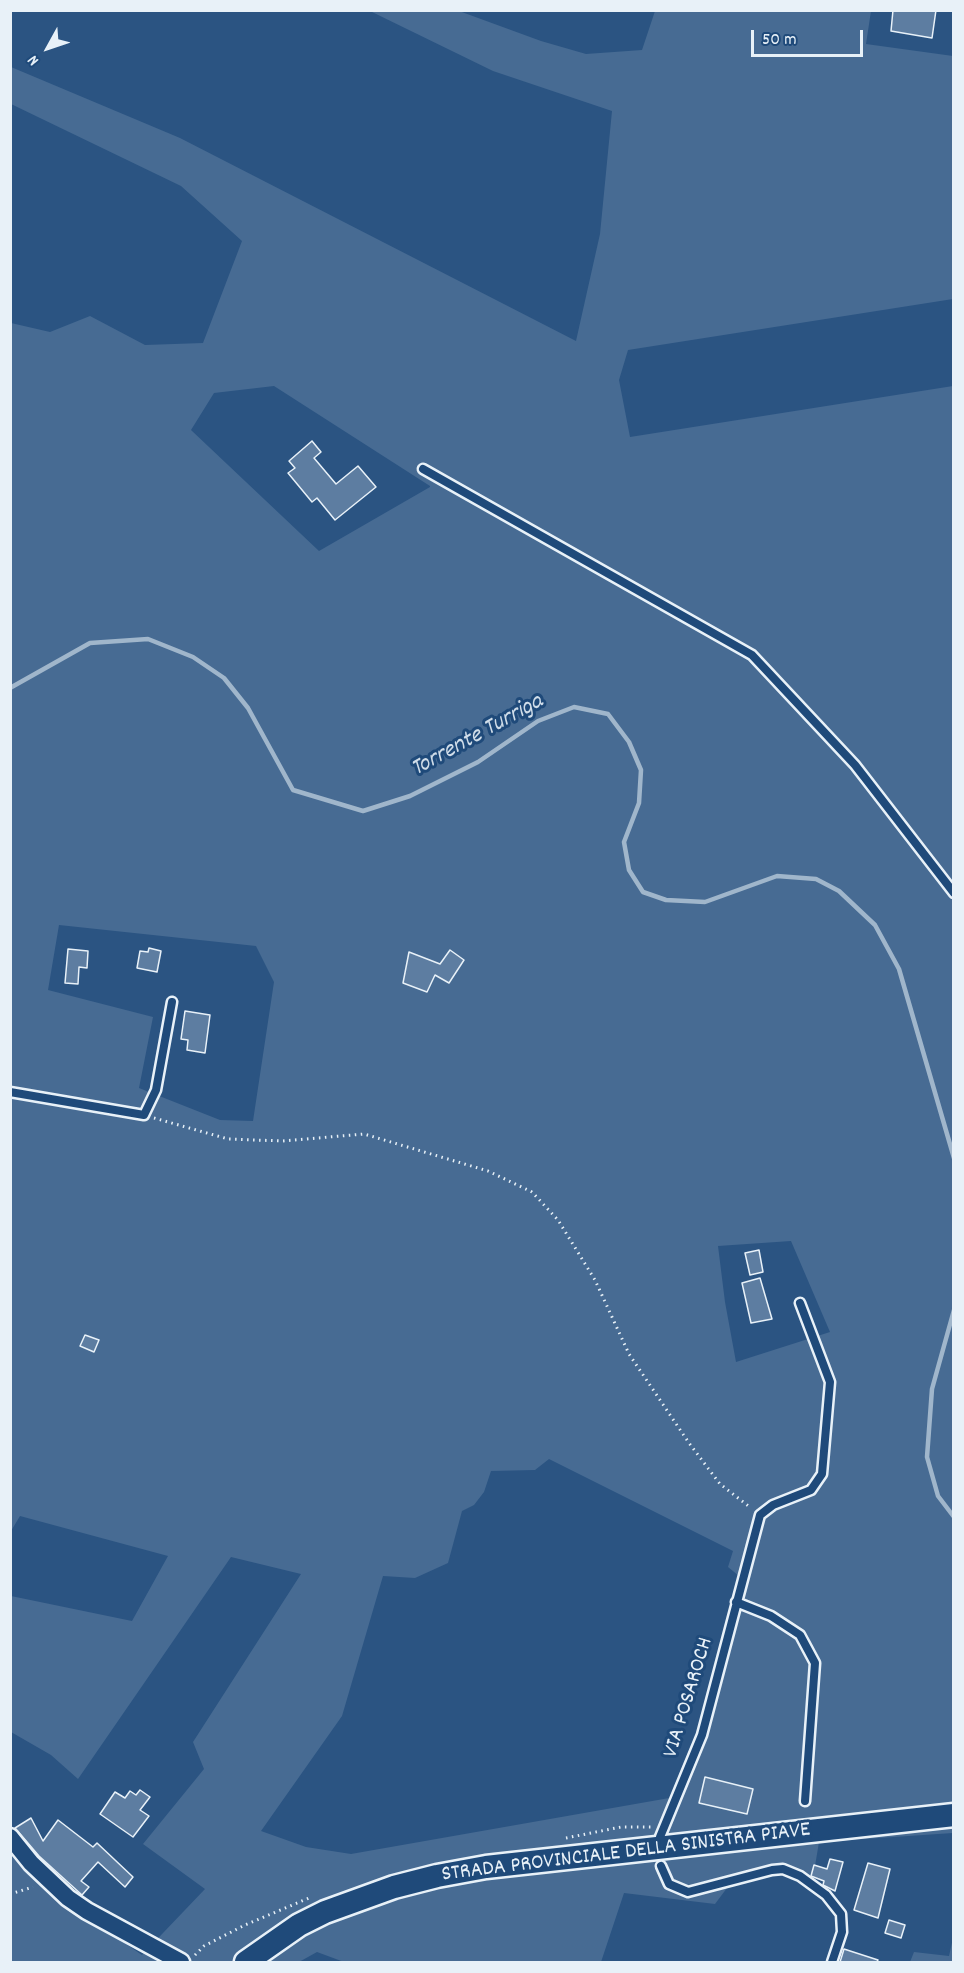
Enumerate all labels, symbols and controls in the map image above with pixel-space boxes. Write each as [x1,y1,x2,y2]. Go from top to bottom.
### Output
north arrow [18,18,78,78]
scale bar [754,18,866,56]
text: 50 m [762,28,797,53]
text: N [22,49,45,70]
water label: Torrente Turriga [407,689,549,785]
street label: VIA POSAROCH [659,1635,721,1761]
street label: STRADA PROVINCIALE DELLA SINISTRA PIAVE [440,1818,812,1890]

